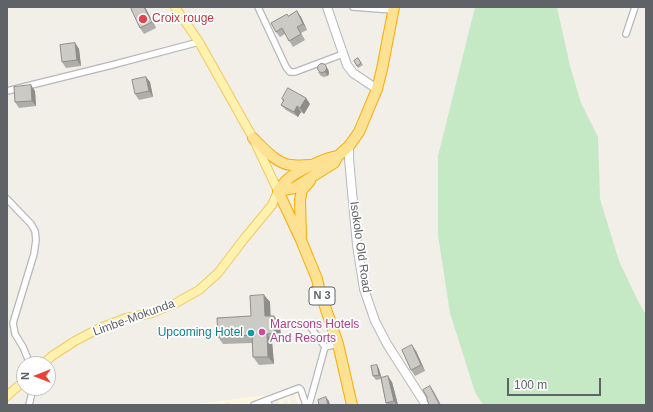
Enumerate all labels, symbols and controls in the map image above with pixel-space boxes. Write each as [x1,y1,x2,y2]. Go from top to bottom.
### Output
place label: Croix rouge [152,12,214,26]
marker: Croix rouge [137,13,149,25]
street label: Isokolo Old Road [346,200,374,294]
road number: N 3 [309,287,335,305]
street label: Limbe-Mokunda [91,297,177,339]
place label: Marcsons Hotels And Resorts [270,318,359,346]
place label: Upcoming Hotel [158,326,243,340]
marker: Marcsons Hotels And Resorts [257,327,267,337]
marker: Upcoming Hotel [246,328,256,338]
north arrow [16,356,56,396]
scale bar [509,370,603,396]
text: N [19,372,31,380]
text: 100 m [514,378,547,392]

